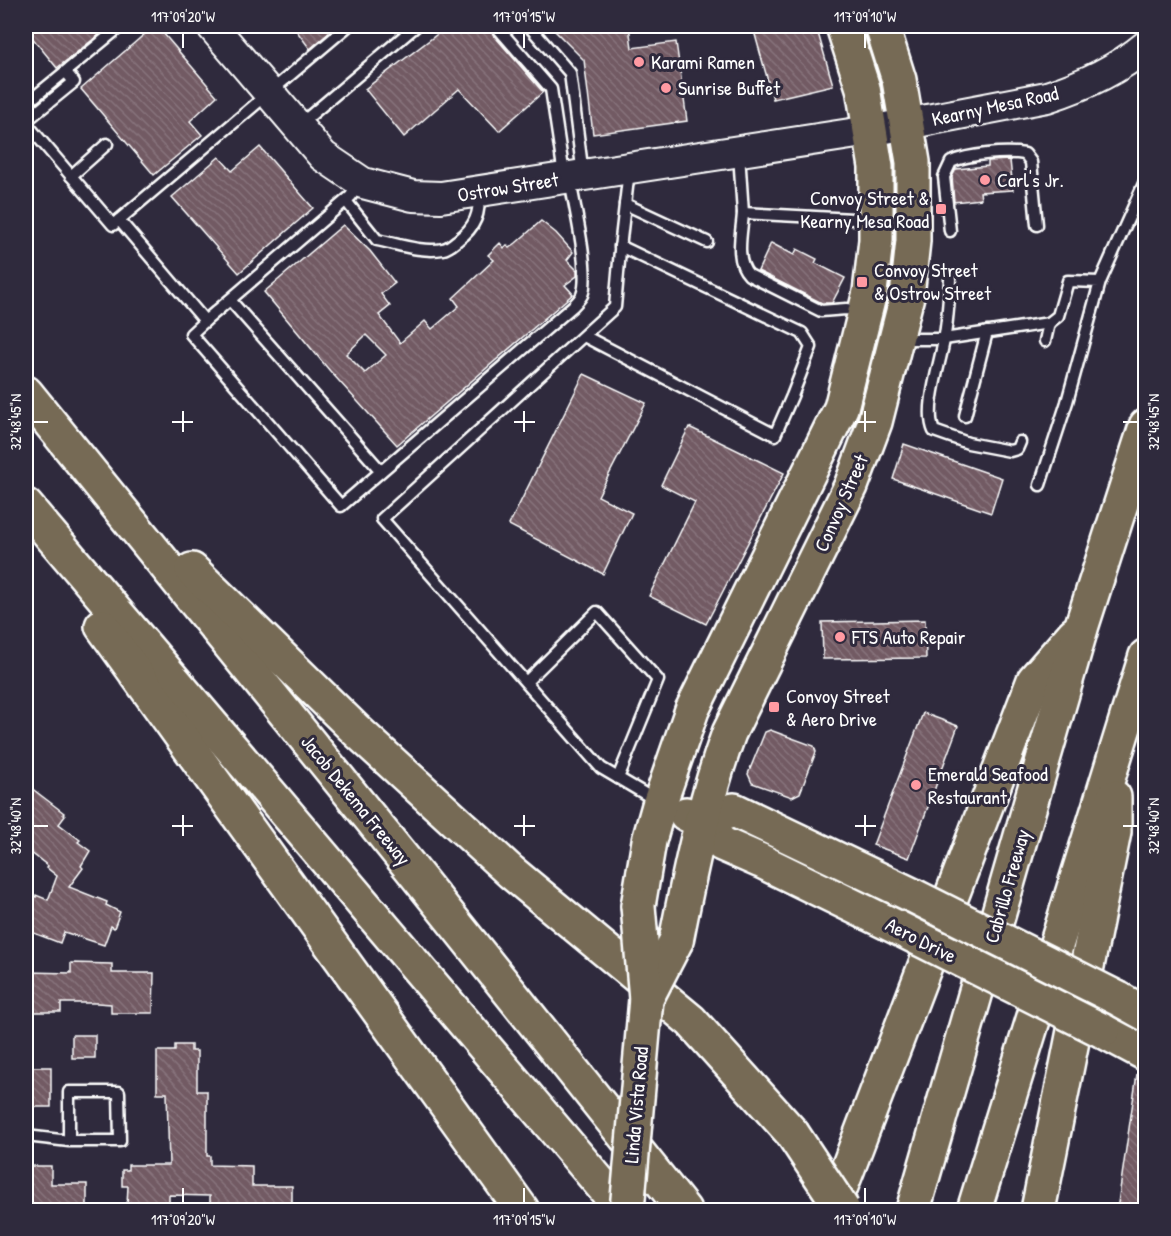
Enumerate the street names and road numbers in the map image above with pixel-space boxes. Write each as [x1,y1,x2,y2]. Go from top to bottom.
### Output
street label: Kearny Mesa Road [929,79,1061,132]
street label: Ostrow Street [455,165,561,208]
street label: Convoy Street [807,449,874,556]
street label: Jacob Dekema Freeway [295,729,417,870]
street label: Cabrillo Freeway [977,826,1036,946]
street label: Aero Drive [881,910,961,969]
street label: Linda Vista Road [617,1045,654,1164]

